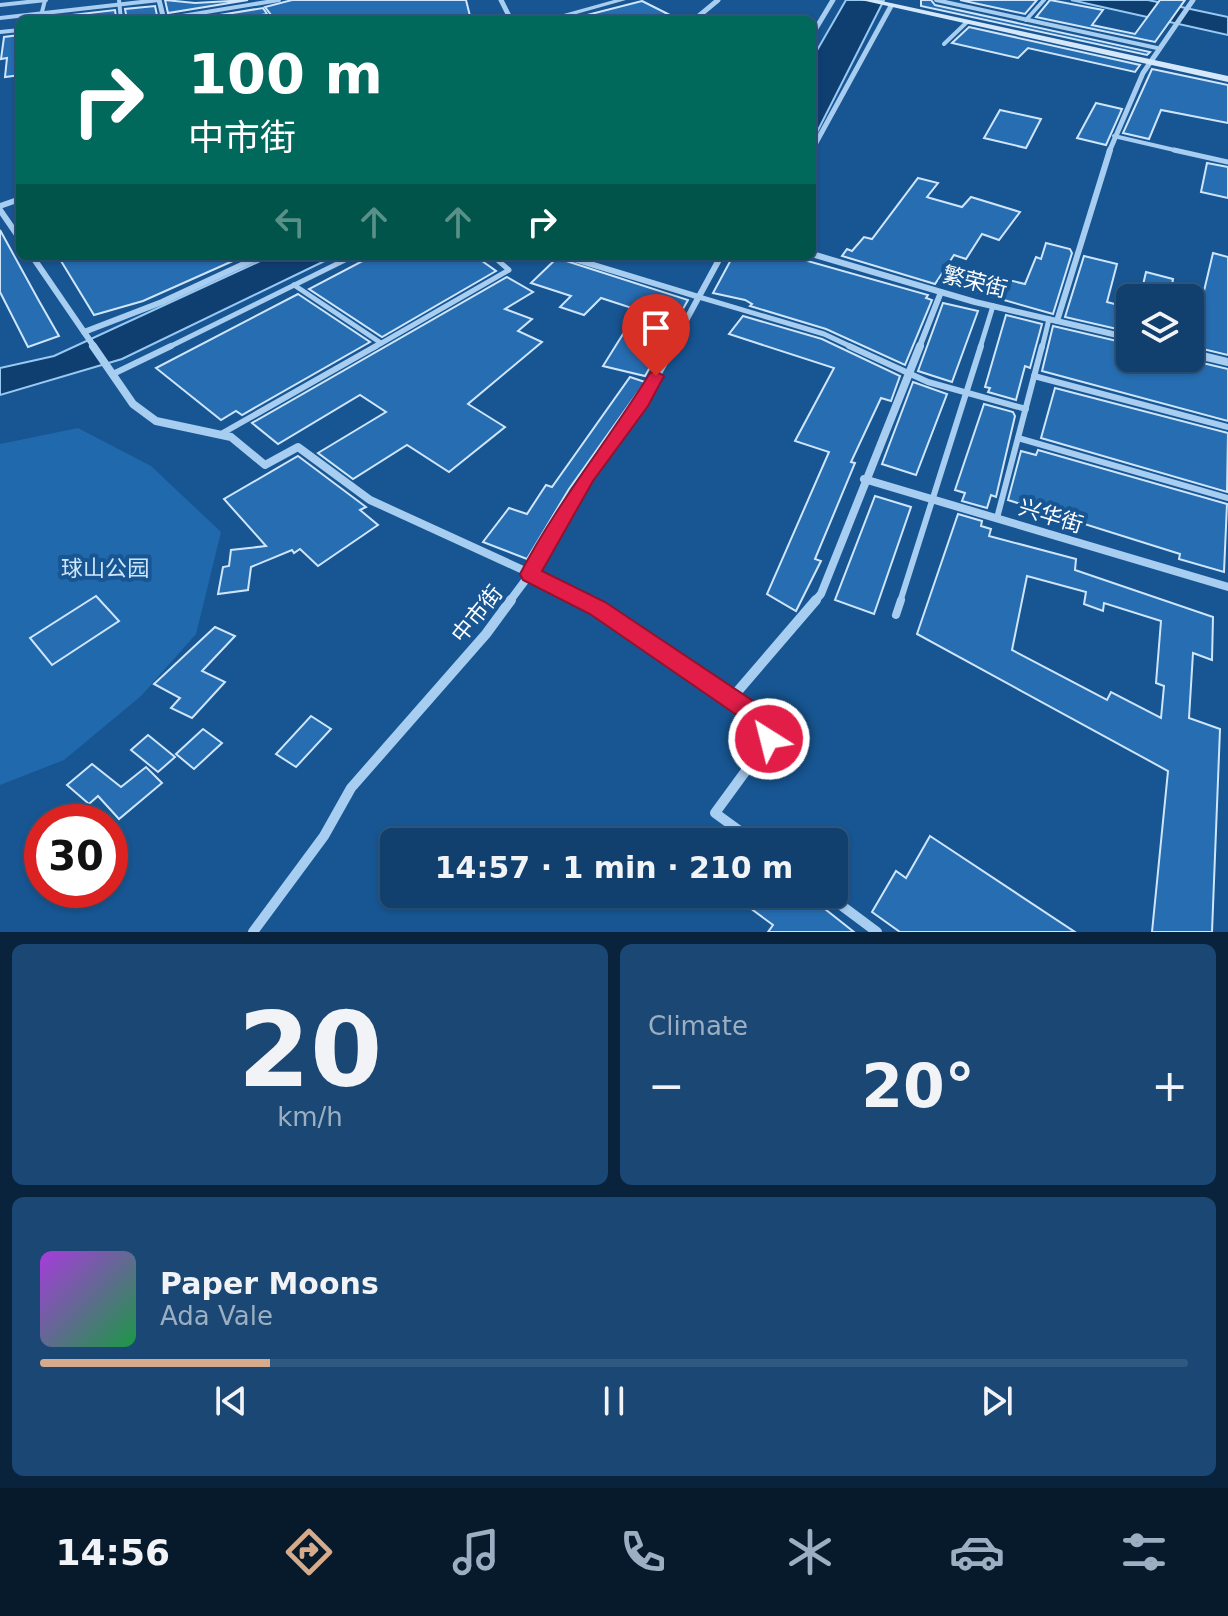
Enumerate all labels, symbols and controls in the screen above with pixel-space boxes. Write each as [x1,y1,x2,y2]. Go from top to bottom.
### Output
text: 100 m [188,41,383,106]
icon: right [56,48,160,152]
text: 中市街 [188,117,296,158]
icon: left [268,200,312,244]
icon: ahead [352,200,396,244]
icon: ahead [436,200,480,244]
icon: right [520,200,564,244]
street label: 繁荣街 [940,262,1010,302]
map controls [1116,284,1204,372]
button: layers [1116,284,1204,372]
pin [622,294,690,376]
icon: arrive [634,306,678,350]
street label: 兴华街 [1016,494,1086,538]
park label: 球山公园 [61,556,149,581]
street label: 中市街 [447,580,507,648]
position arrow [727,697,811,781]
speed limit sign: 30 [24,804,128,908]
text: 14:57 · 1 min · 210 m [435,850,793,885]
text: 20 [238,989,382,1111]
text: Climate [648,1011,748,1041]
text: 20° [861,1051,975,1121]
text: − [648,1060,685,1111]
text: + [1151,1060,1188,1111]
text: km/h [277,1102,343,1132]
text: Paper Moons [160,1266,379,1301]
text: Ada Vale [160,1301,273,1331]
icon: previous [209,1379,253,1423]
icon: pause [592,1379,636,1423]
icon: next [975,1379,1019,1423]
icon: directions [281,1524,337,1580]
icon: music [448,1524,504,1580]
icon: phone [615,1524,671,1580]
icon: climate [782,1524,838,1580]
icon: car [949,1524,1005,1580]
icon: filters [1116,1524,1172,1580]
text: 14:56 [56,1532,170,1573]

